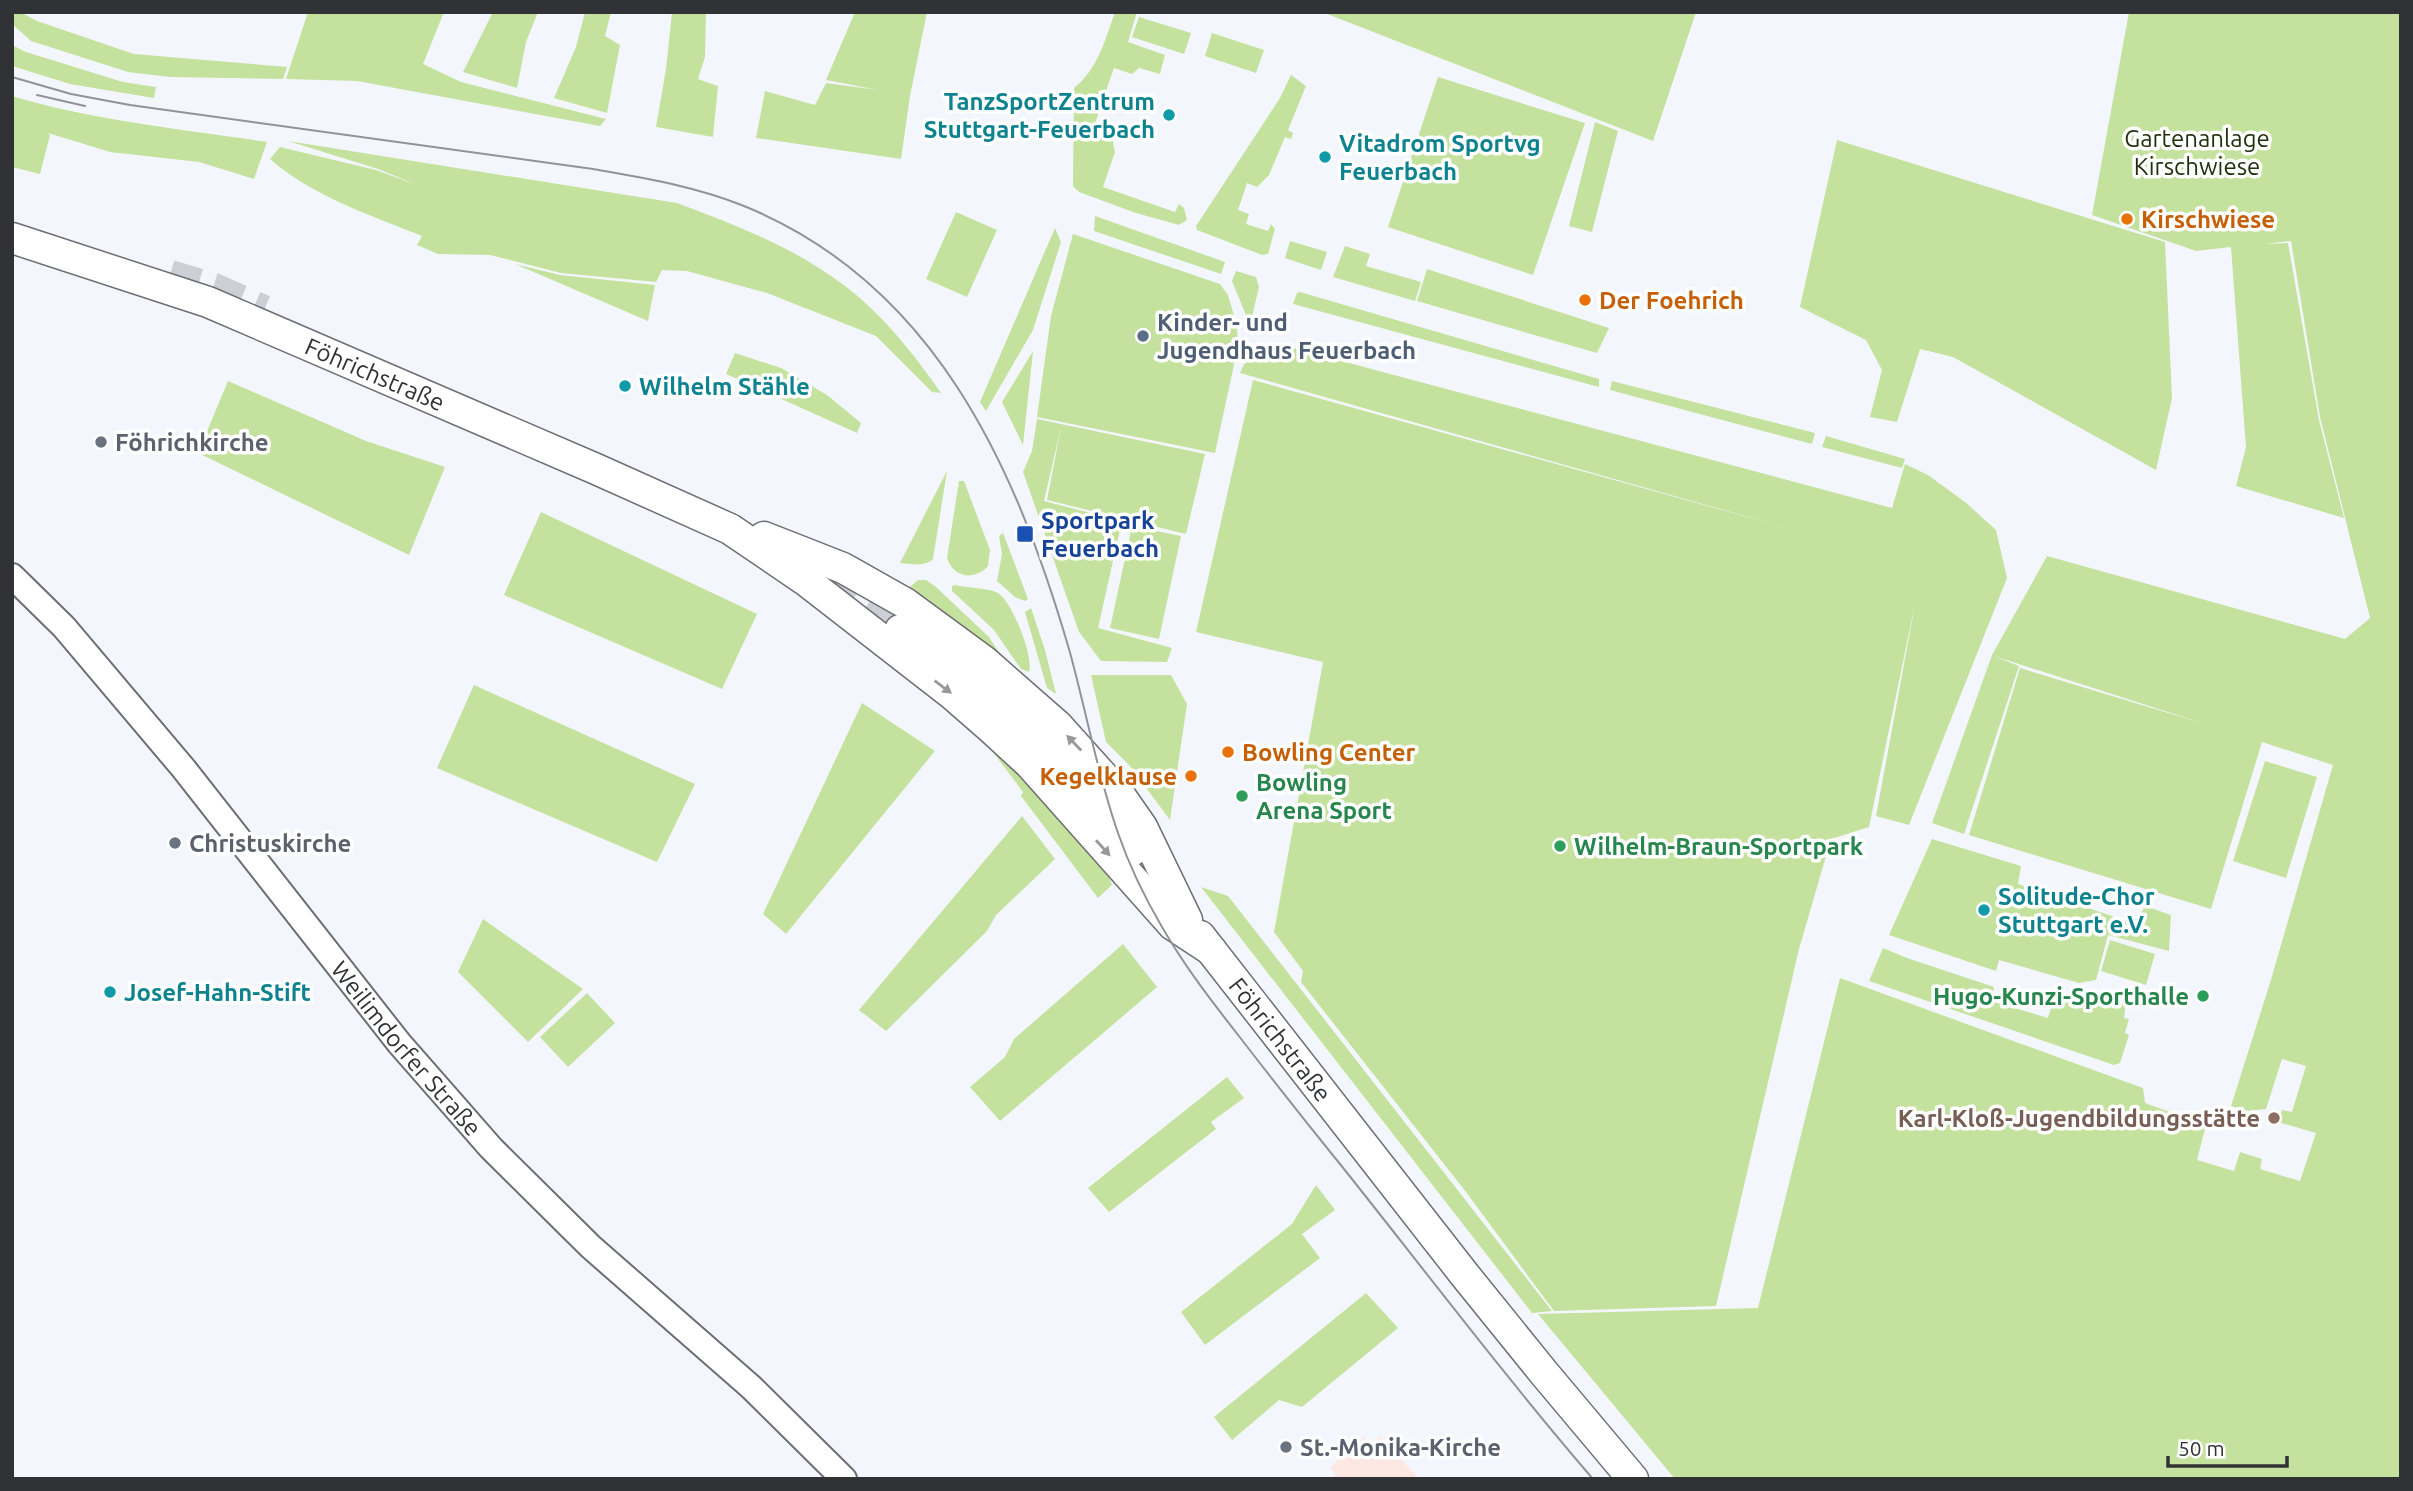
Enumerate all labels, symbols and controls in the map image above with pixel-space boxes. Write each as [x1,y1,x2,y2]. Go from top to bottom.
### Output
place label: TanzSportZentrum Stuttgart-Feuerbach [924,88,1155,143]
marker: TanzSportZentrum Stuttgart-Feuerbach [1161,107,1177,123]
park label: Gartenanlage Kirschwiese [2124,125,2270,180]
place label: Vitadrom Sportvg Feuerbach [1339,130,1541,185]
marker: Vitadrom Sportvg Feuerbach [1317,149,1333,165]
place label: Kirschwiese [2141,206,2275,233]
marker: Kirschwiese [2119,211,2135,227]
place label: Der Foehrich [1599,287,1744,314]
marker: Der Foehrich [1577,292,1593,308]
place label: Kinder- und Jugendhaus Feuerbach [1157,309,1416,364]
marker: Kinder- und Jugendhaus Feuerbach [1135,328,1151,344]
street label: Föhrichstraße [301,332,449,416]
place label: Wilhelm Stähle [639,373,810,400]
marker: Wilhelm Stähle [617,378,633,394]
place label: Föhrichkirche [115,429,269,456]
marker: Föhrichkirche [93,434,109,450]
place label: Sportpark Feuerbach [1041,507,1159,562]
marker: Sportpark Feuerbach [1015,524,1035,544]
one-way arrow [933,680,951,695]
one-way arrow [1066,734,1083,751]
place label: Bowling Center [1242,739,1415,766]
marker: Bowling Center [1220,744,1236,760]
place label: Kegelklause [1040,763,1177,790]
marker: Kegelklause [1183,768,1199,784]
place label: Bowling Arena Sport [1256,769,1392,824]
marker: Bowling Arena Sport [1234,788,1250,804]
place label: Christuskirche [189,830,351,857]
place label: Wilhelm-Braun-Sportpark [1574,833,1864,860]
marker: Christuskirche [167,835,183,851]
marker: Wilhelm-Braun-Sportpark [1552,838,1568,854]
one-way arrow [1095,839,1111,857]
place label: Solitude-Chor Stuttgart e.V. [1998,883,2155,938]
marker: Solitude-Chor Stuttgart e.V. [1976,902,1992,918]
street label: Weilimdorfer Straße [326,956,487,1141]
street label: Föhrichstraße [1224,972,1337,1106]
place label: Josef-Hahn-Stift [124,979,311,1006]
place label: Hugo-Kunzi-Sporthalle [1933,983,2189,1010]
marker: Josef-Hahn-Stift [102,984,118,1000]
marker: Hugo-Kunzi-Sporthalle [2195,988,2211,1004]
place label: Karl-Kloß-Jugendbildungsstätte [1898,1105,2260,1132]
marker: Karl-Kloß-Jugendbildungsstätte [2266,1110,2282,1126]
scale bar [2168,1424,2287,1468]
place label: St.-Monika-Kirche [1300,1434,1501,1461]
text: 50 m [2178,1436,2225,1460]
marker: St.-Monika-Kirche [1278,1439,1294,1455]

